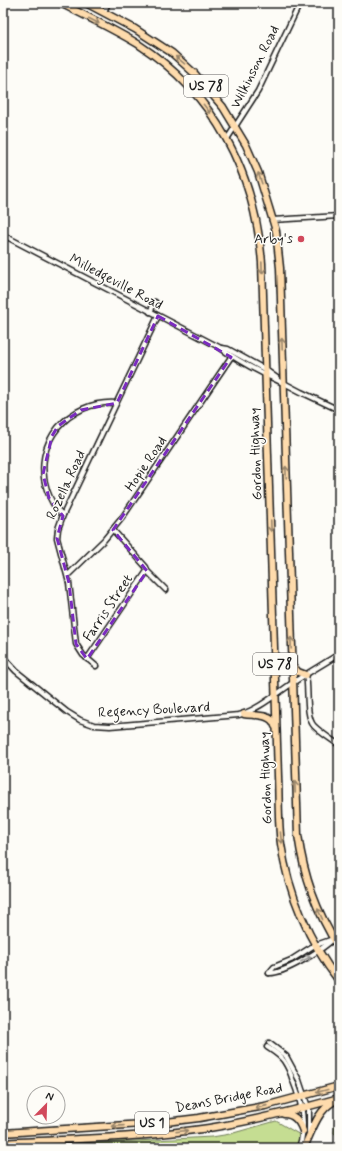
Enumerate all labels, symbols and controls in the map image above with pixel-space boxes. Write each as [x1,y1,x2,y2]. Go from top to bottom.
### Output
one-way arrow [88,18,100,25]
street label: Wilkinson Road [226,22,284,112]
one-way arrow [175,56,185,65]
road number: US 78 [184,75,228,97]
one-way arrow [202,103,211,114]
one-way arrow [256,171,263,184]
place label: Arby's [254,230,293,248]
marker: Arby's [296,234,306,244]
street label: Milledgeville Road [65,250,166,316]
one-way arrow [259,261,266,274]
one-way arrow [278,338,286,351]
street label: Gordon Highway [245,407,268,501]
street label: Hopie Road [121,433,171,495]
street label: Rozella Road [42,447,90,523]
one-way arrow [282,466,290,479]
one-way arrow [267,519,274,532]
street label: Farris Street [79,571,137,645]
one-way arrow [288,637,295,650]
road number: US 78 [253,653,297,675]
street label: Regency Boulevard [98,698,210,724]
street label: Gordon Highway [255,731,278,825]
one-way arrow [292,781,299,794]
one-way arrow [277,831,285,844]
one-way arrow [316,908,323,920]
one-way arrow [300,954,312,962]
street label: Deans Bridge Road [174,1079,284,1117]
north arrow [26,1085,66,1125]
one-way arrow [316,1088,329,1095]
text: N [43,1089,56,1105]
one-way arrow [255,1103,268,1111]
road number: US 1 [135,1112,169,1134]
one-way arrow [112,1122,125,1129]
one-way arrow [175,1127,188,1135]

